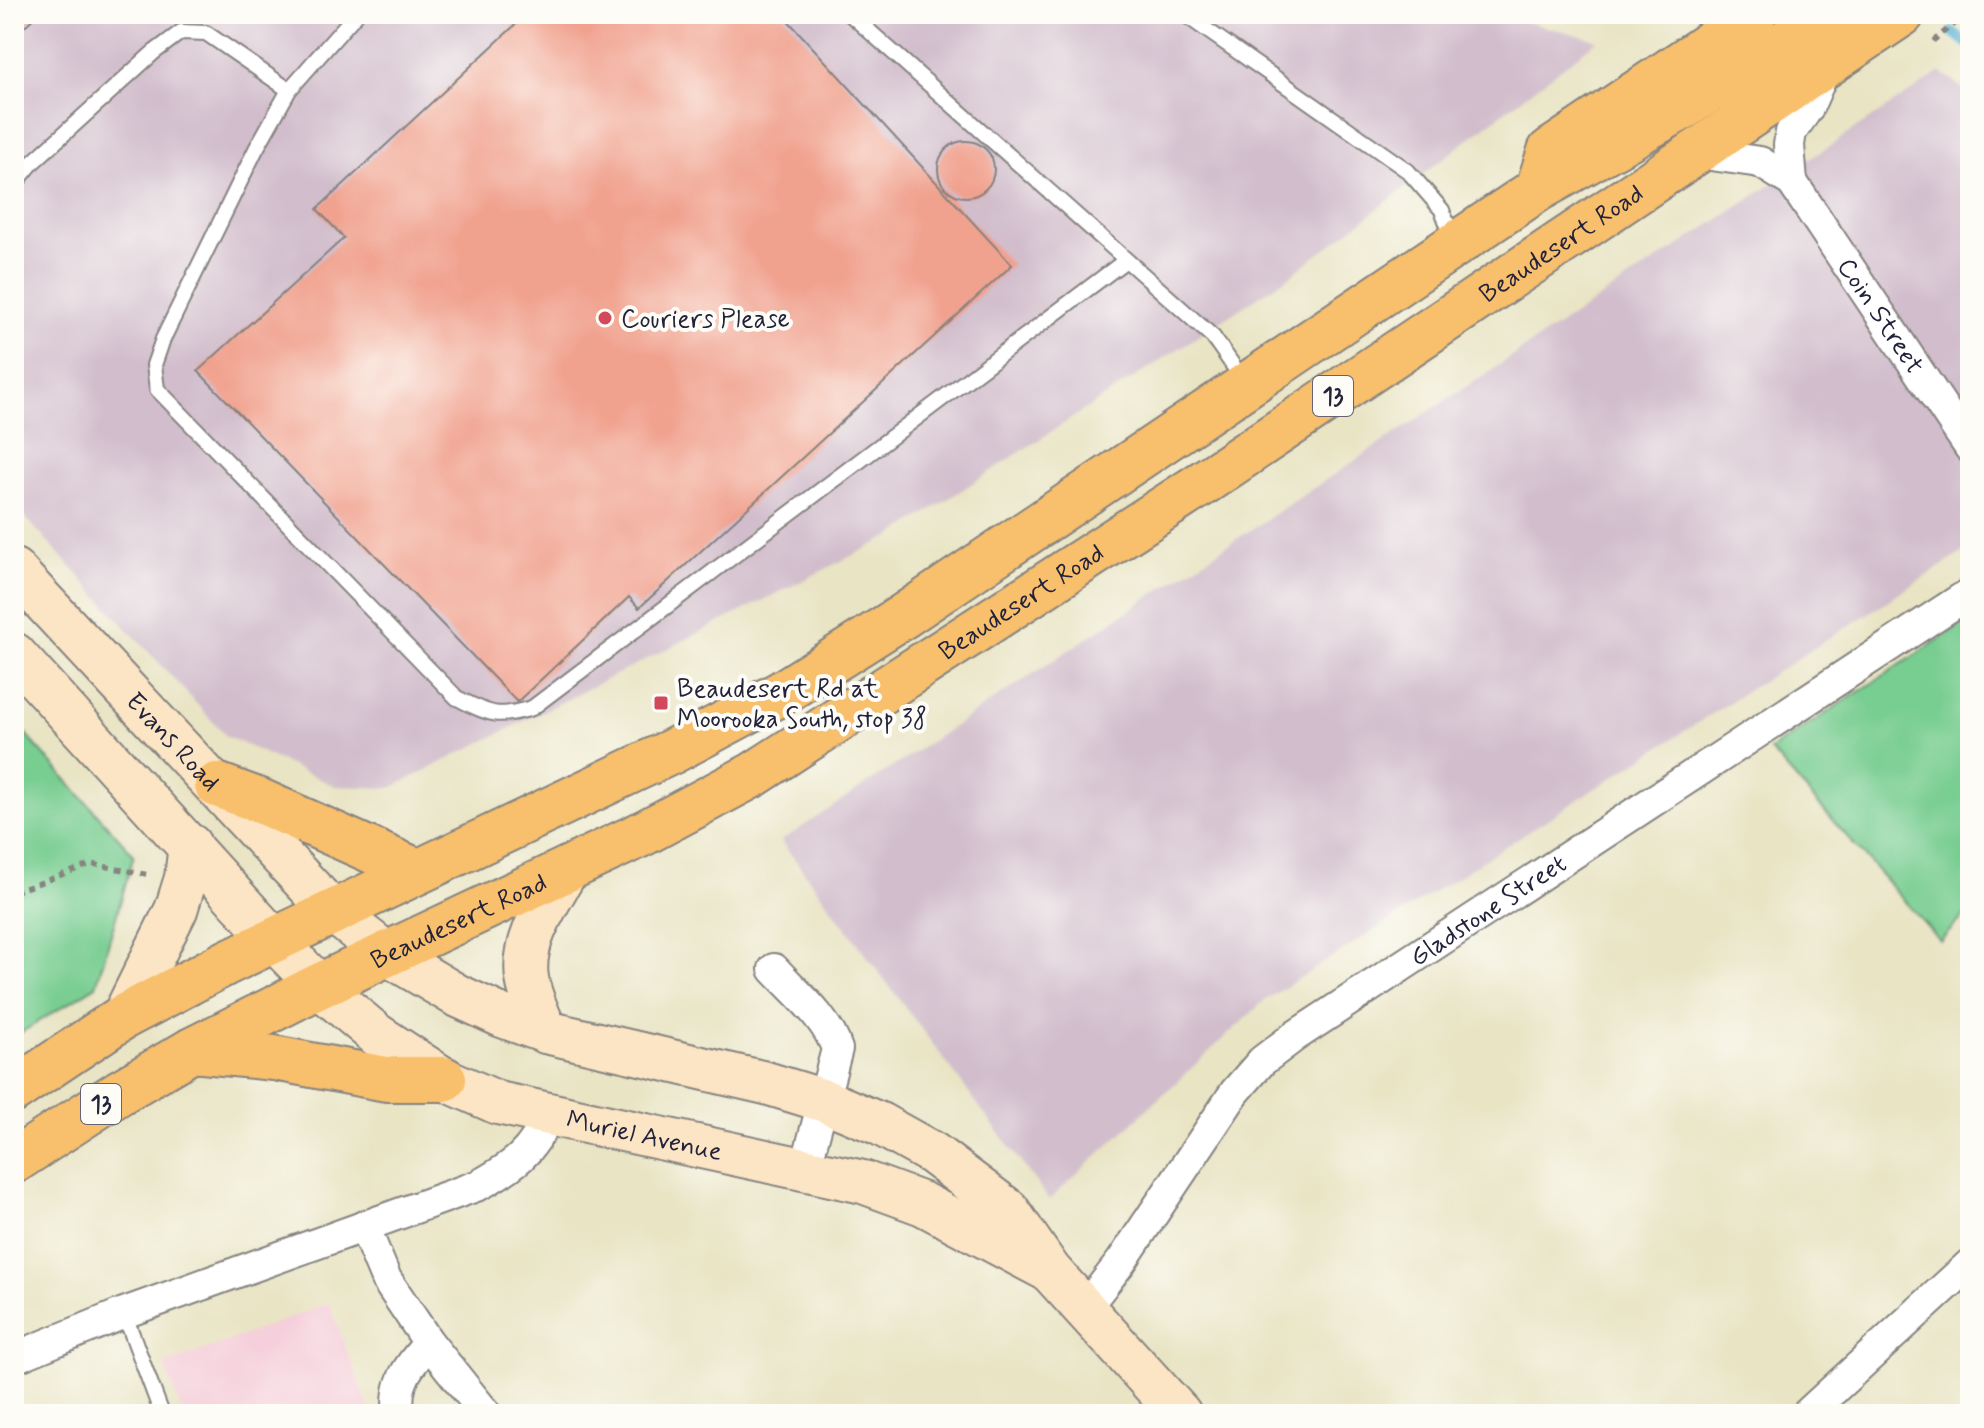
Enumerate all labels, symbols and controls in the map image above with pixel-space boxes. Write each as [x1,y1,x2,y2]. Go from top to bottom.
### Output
street label: Beaudesert Road [1473,177,1651,312]
street label: Coin Street [1829,252,1931,381]
place label: Couriers Please [621,303,790,337]
marker: Couriers Please [596,309,614,327]
road number: 13 [1313,376,1353,416]
street label: Beaudesert Road [933,537,1111,669]
place label: Beaudesert Rd at Moorooka South, stop 38 [677,673,927,737]
street label: Evans Road [117,686,227,799]
marker: Beaudesert Rd at Moorooka South, stop 38 [652,694,670,712]
street label: Gladstone Street [1404,847,1574,975]
street label: Beaudesert Road [366,866,553,978]
road number: 13 [81,1084,121,1124]
street label: Muriel Avenue [563,1103,725,1170]

